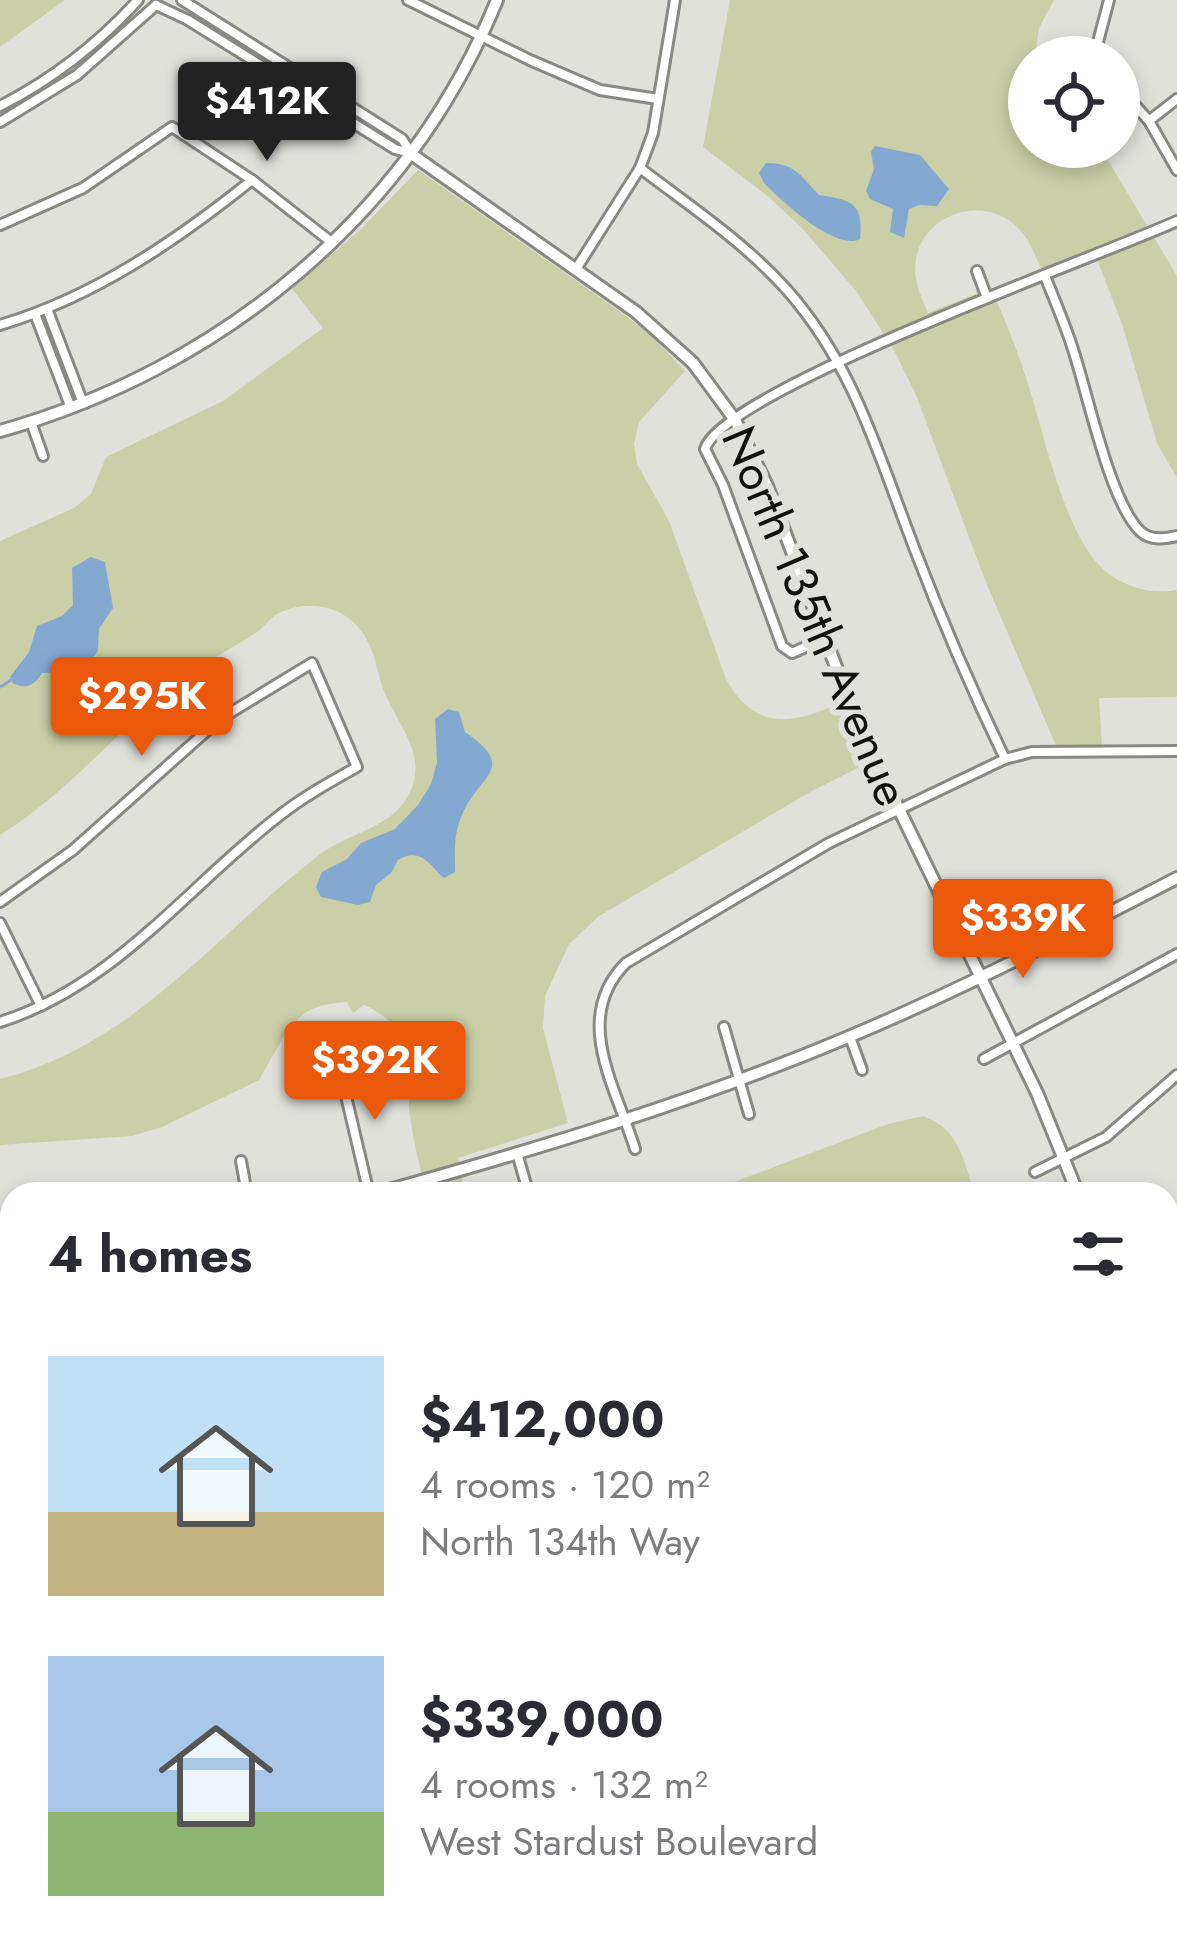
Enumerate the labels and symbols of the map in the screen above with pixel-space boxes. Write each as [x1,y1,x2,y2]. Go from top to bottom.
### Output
pin: $412K [183,62,351,164]
street label: North 135th Avenue [704,416,927,817]
pin: $295K [58,657,226,759]
pin: $339K [939,879,1107,981]
pin: $392K [291,1021,459,1123]

